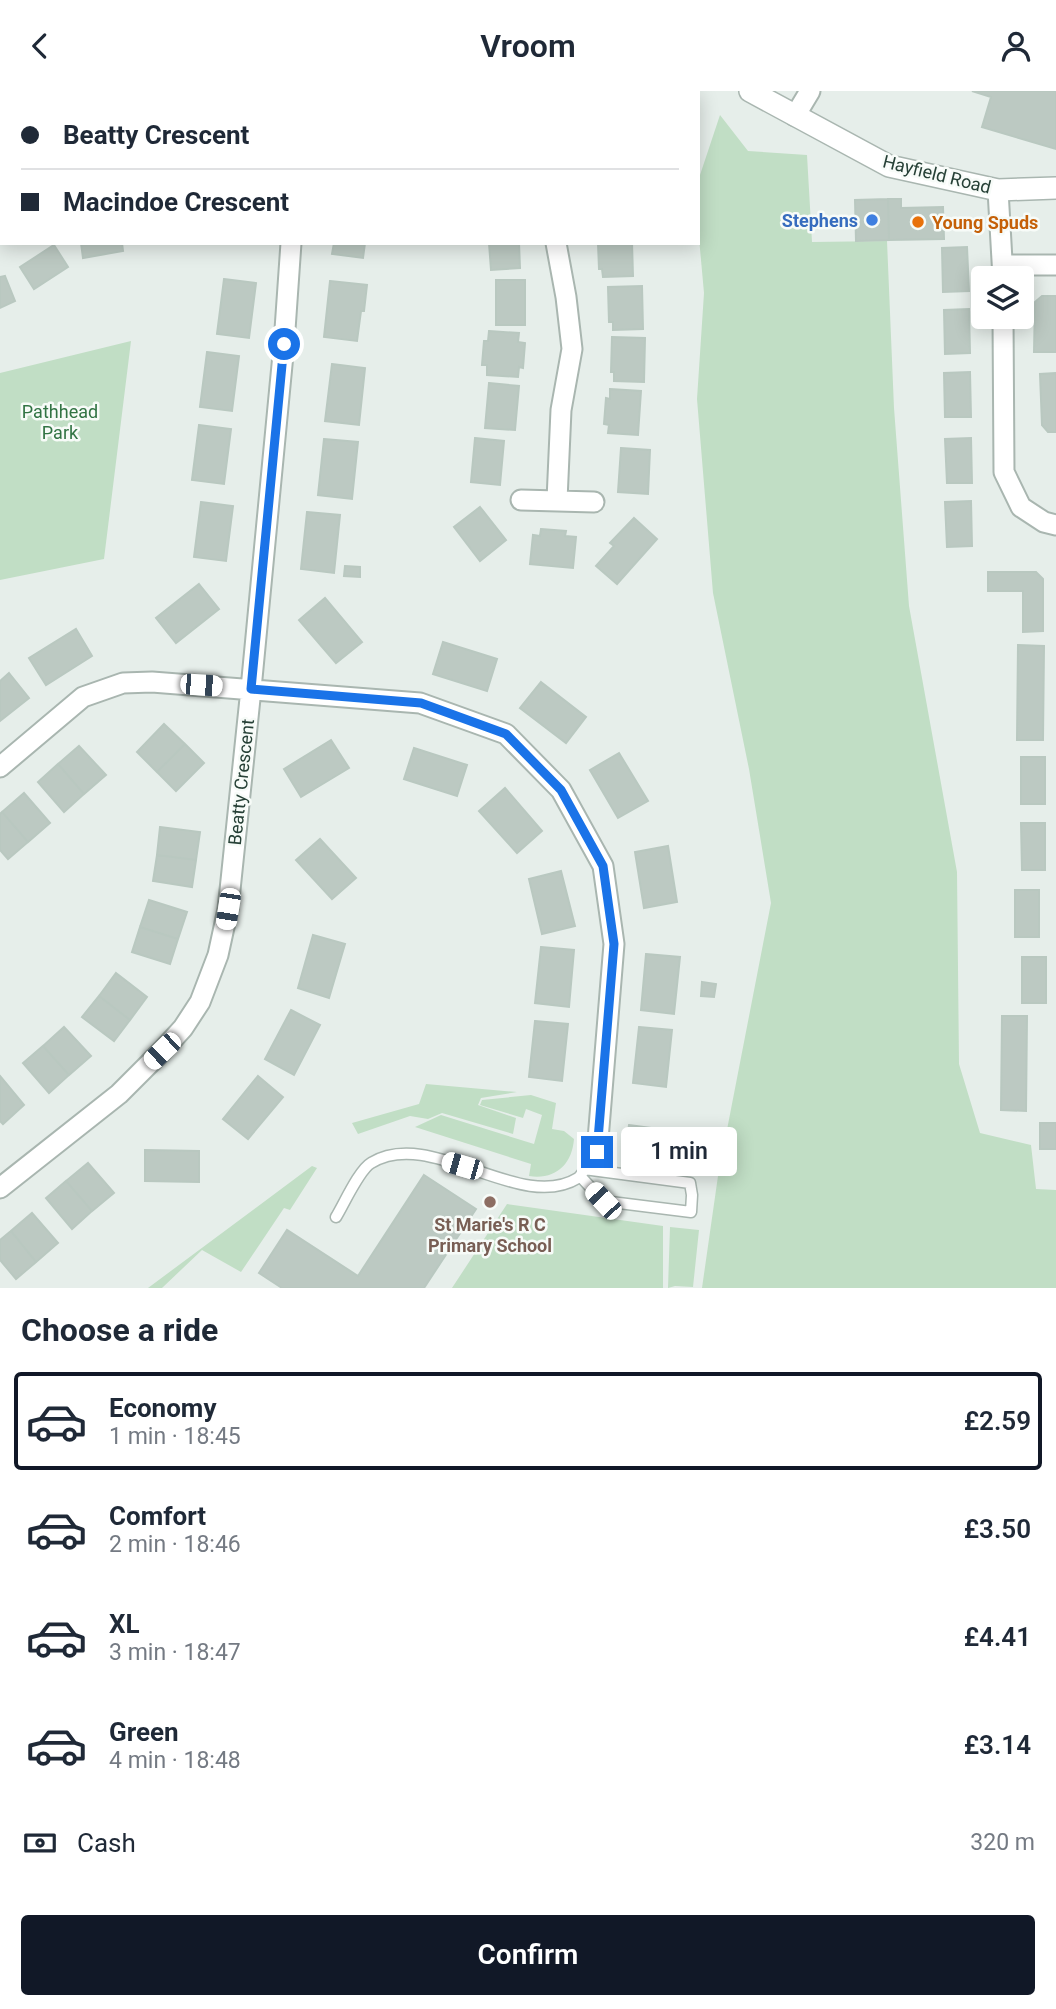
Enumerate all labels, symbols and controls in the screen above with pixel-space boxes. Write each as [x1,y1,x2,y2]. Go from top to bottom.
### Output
icon: back [21,27,59,65]
text: Vroom [480,27,576,65]
icon: person [997,27,1035,65]
text: Beatty Crescent [63,120,249,150]
street label: Hayfield Road [881,150,993,198]
text: Macindoe Crescent [63,187,289,217]
place label: Stephens [782,210,858,231]
marker: Stephens [864,212,880,228]
place label: Young Spuds [932,212,1038,233]
marker: Young Spuds [910,214,926,230]
map controls [971,266,1034,329]
button: layers [971,266,1034,329]
route start [268,328,300,360]
park label: Pathhead Park [22,401,98,443]
car [180,673,223,697]
street label: Beatty Crescent [224,718,258,846]
car [215,887,242,931]
car [140,1029,185,1073]
callout: 1 min [622,1127,737,1177]
route end [581,1136,613,1168]
text: 1 min [650,1138,708,1165]
car [439,1150,486,1182]
car [581,1178,626,1224]
marker: St Marie's R C Primary School [482,1194,498,1210]
place label: St Marie's R C Primary School [428,1214,552,1256]
text: Choose a ride [21,1311,218,1349]
icon: car [25,1390,88,1453]
text: Economy [109,1393,216,1423]
text: £2.59 [964,1406,1031,1436]
text: 1 min · 18:45 [109,1423,241,1450]
icon: car [25,1498,88,1561]
text: Comfort [109,1501,206,1531]
text: £3.50 [964,1514,1031,1544]
text: 2 min · 18:46 [109,1531,241,1558]
icon: car [25,1606,88,1669]
text: XL [109,1609,140,1639]
text: £4.41 [964,1622,1031,1652]
text: 3 min · 18:47 [109,1639,241,1666]
icon: car [25,1714,88,1777]
text: Green [109,1717,179,1747]
text: £3.14 [964,1730,1031,1760]
text: 4 min · 18:48 [109,1747,241,1774]
icon: cash [21,1824,59,1862]
text: Cash [77,1828,136,1858]
text: 320 m [970,1829,1035,1856]
button: Confirm [21,1915,1035,1995]

